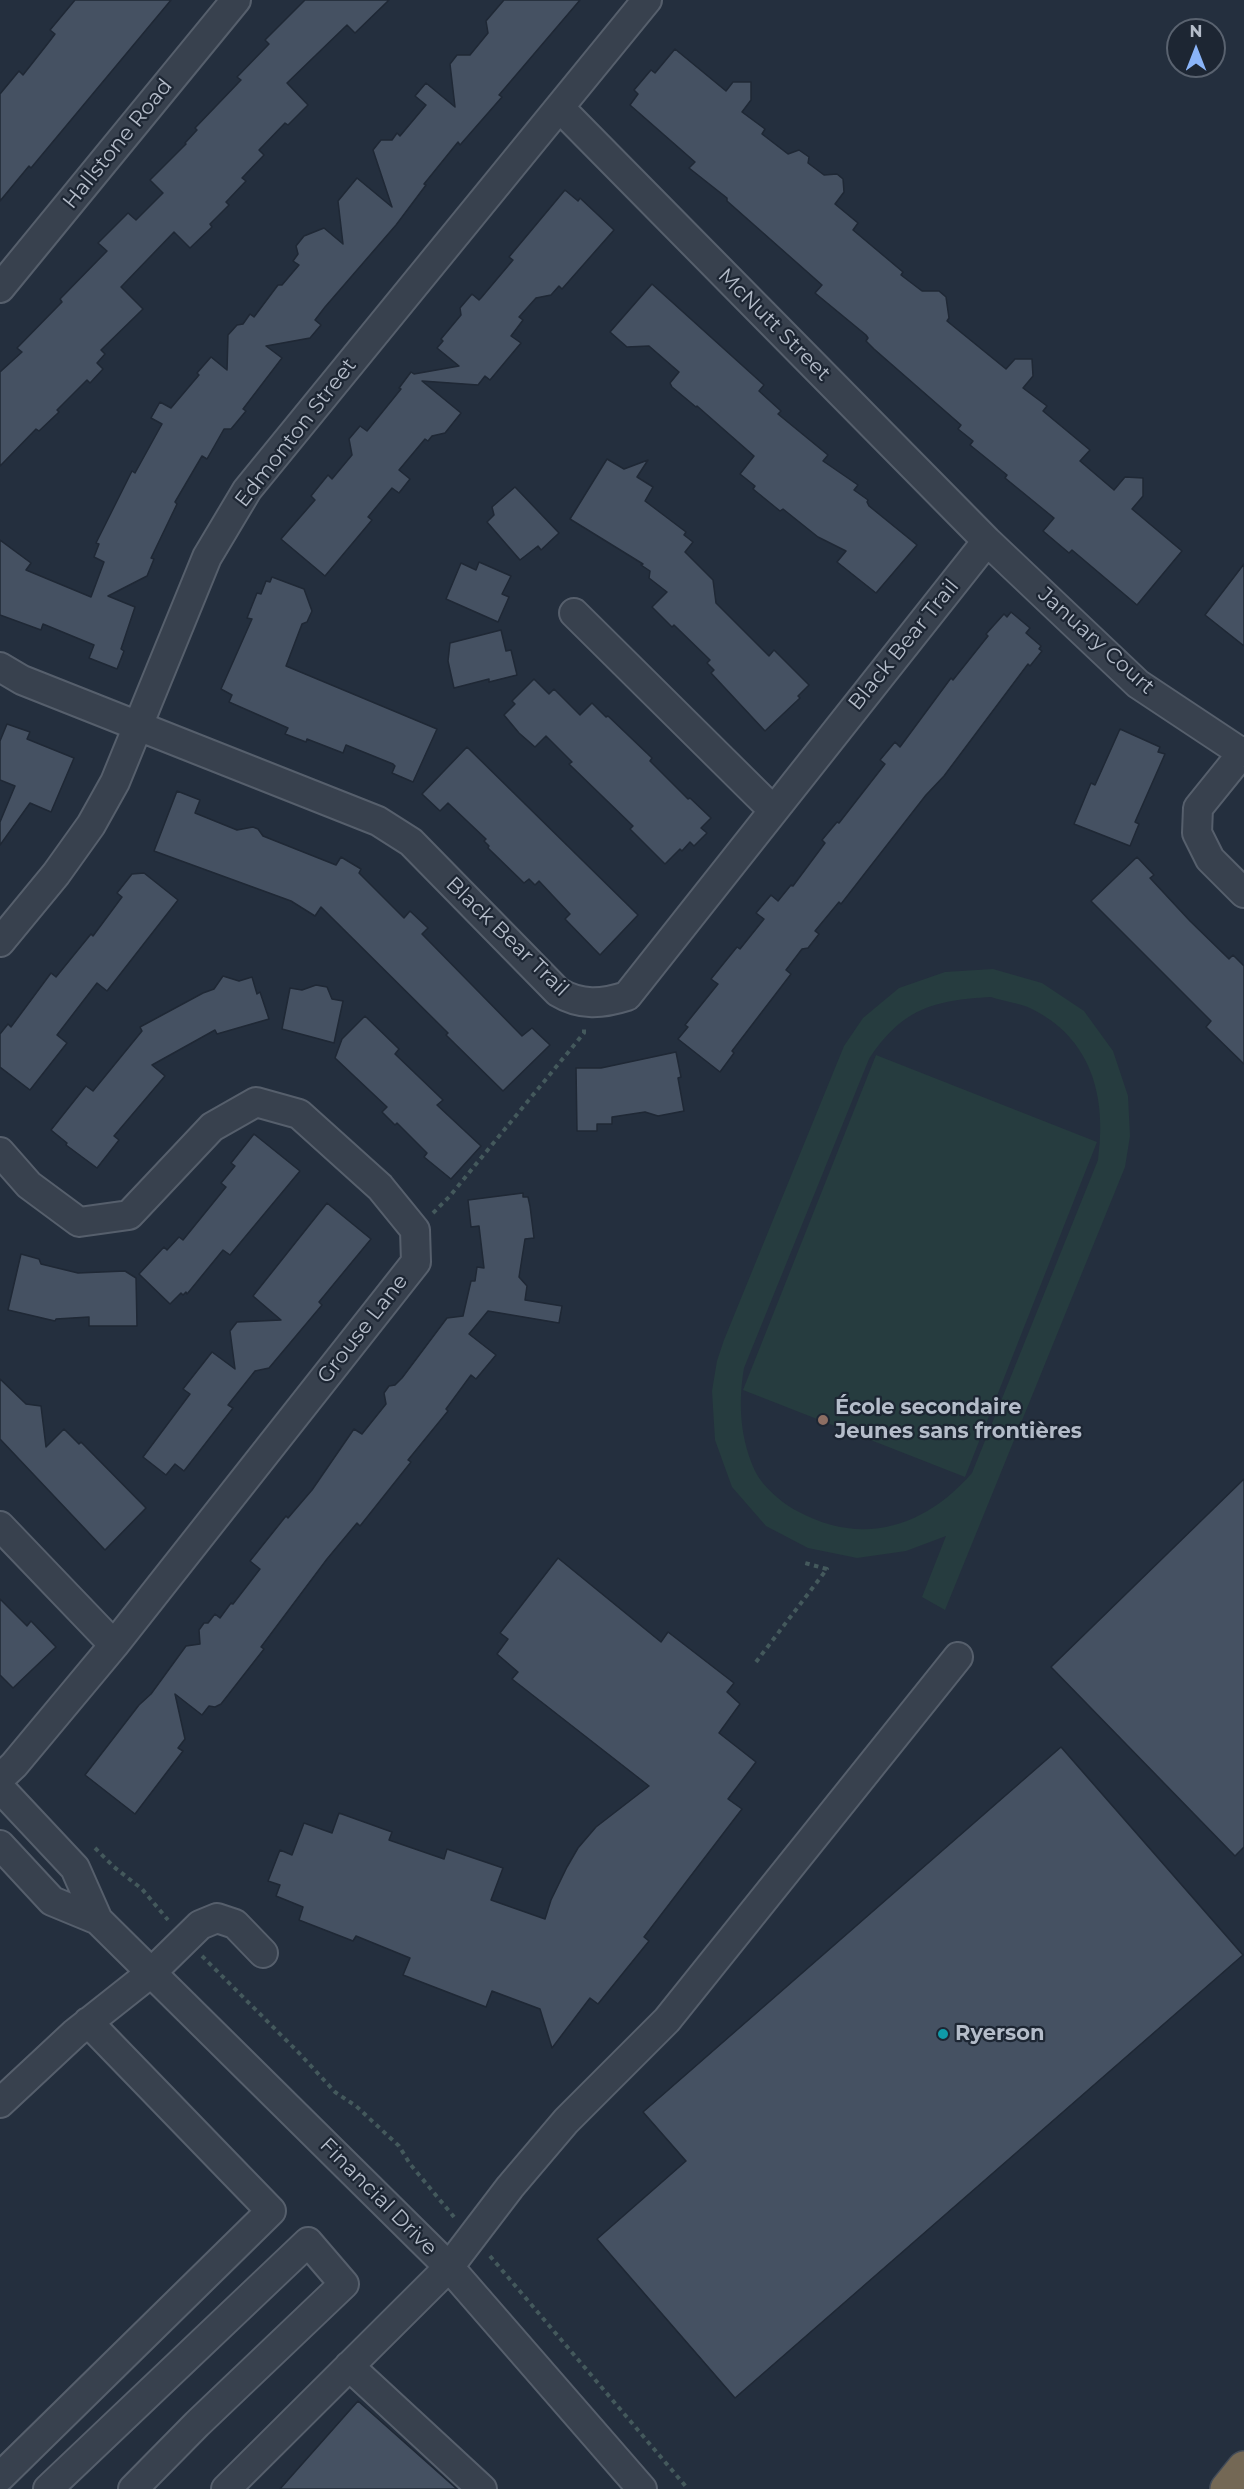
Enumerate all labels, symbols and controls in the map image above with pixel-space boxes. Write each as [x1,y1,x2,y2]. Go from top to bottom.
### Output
north arrow [1166,18,1226,78]
text: N [1190,22,1202,41]
street label: Hallstone Road [58,74,178,214]
street label: McNutt Street [712,263,836,387]
street label: Edmonton Street [230,353,362,513]
street label: Black Bear Trail [844,574,964,716]
street label: January Court [1033,582,1159,700]
street label: Black Bear Trail [440,872,574,1002]
street label: Grouse Lane [313,1269,413,1389]
place label: École secondaire Jeunes sans frontières [835,1395,1082,1445]
marker: École secondaire Jeunes sans frontières [816,1413,830,1427]
place label: Ryerson [955,2021,1044,2047]
marker: Ryerson [936,2027,950,2041]
street label: Financial Drive [314,2133,442,2261]

